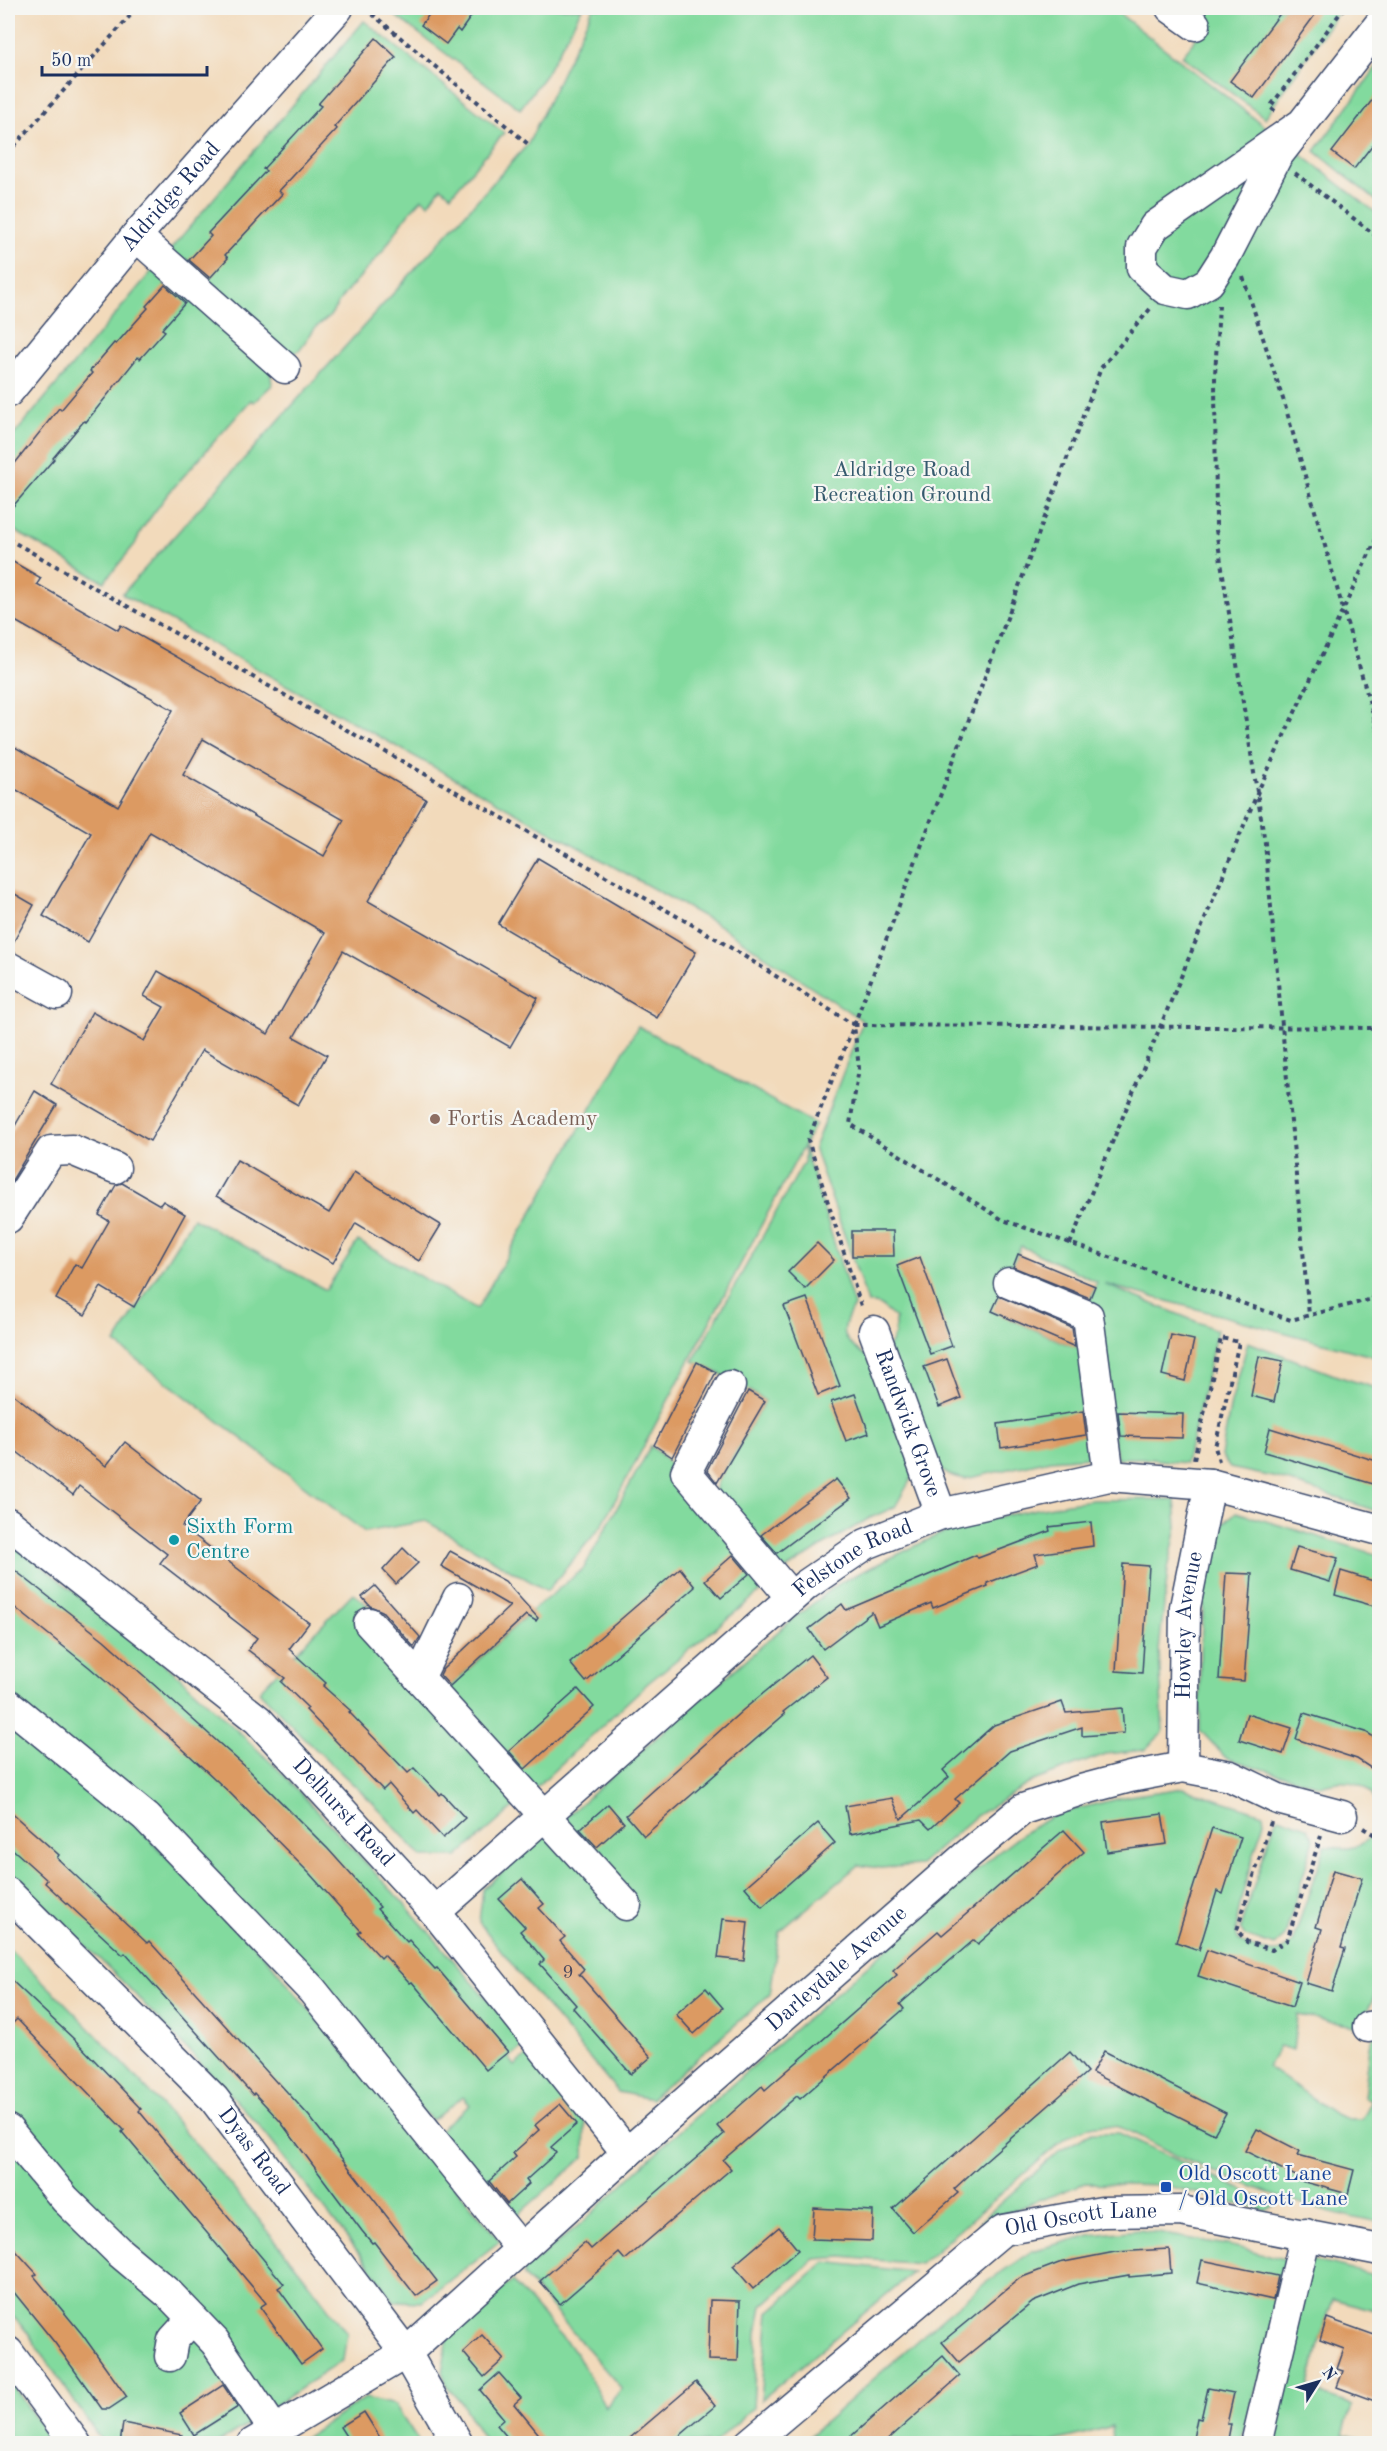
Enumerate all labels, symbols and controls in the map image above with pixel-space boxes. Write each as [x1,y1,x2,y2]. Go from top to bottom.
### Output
scale bar [42,39,207,77]
text: 50 m [51,52,91,70]
street label: Aldridge Road [117,138,225,256]
park label: Aldridge Road Recreation Ground [813,459,991,506]
place label: Fortis Academy [447,1108,598,1130]
marker: Fortis Academy [428,1112,442,1126]
street label: Randwick Grove [871,1346,945,1500]
place label: Sixth Form Centre [186,1516,294,1563]
street label: Felstone Road [789,1516,916,1602]
marker: Sixth Form Centre [167,1533,181,1547]
street label: Howley Avenue [1173,1550,1207,1700]
street label: Delhurst Road [288,1754,398,1871]
street label: Darleydale Avenue [763,1902,911,2036]
house number: 9 [562,1963,574,1983]
street label: Dyas Road [214,2103,294,2199]
place label: Old Oscott Lane / Old Oscott Lane [1178,2163,1348,2210]
marker: Old Oscott Lane / Old Oscott Lane [1159,2180,1173,2194]
street label: Old Oscott Lane [1003,2200,1157,2240]
north arrow [1288,2352,1348,2412]
text: N [1318,2364,1339,2384]

